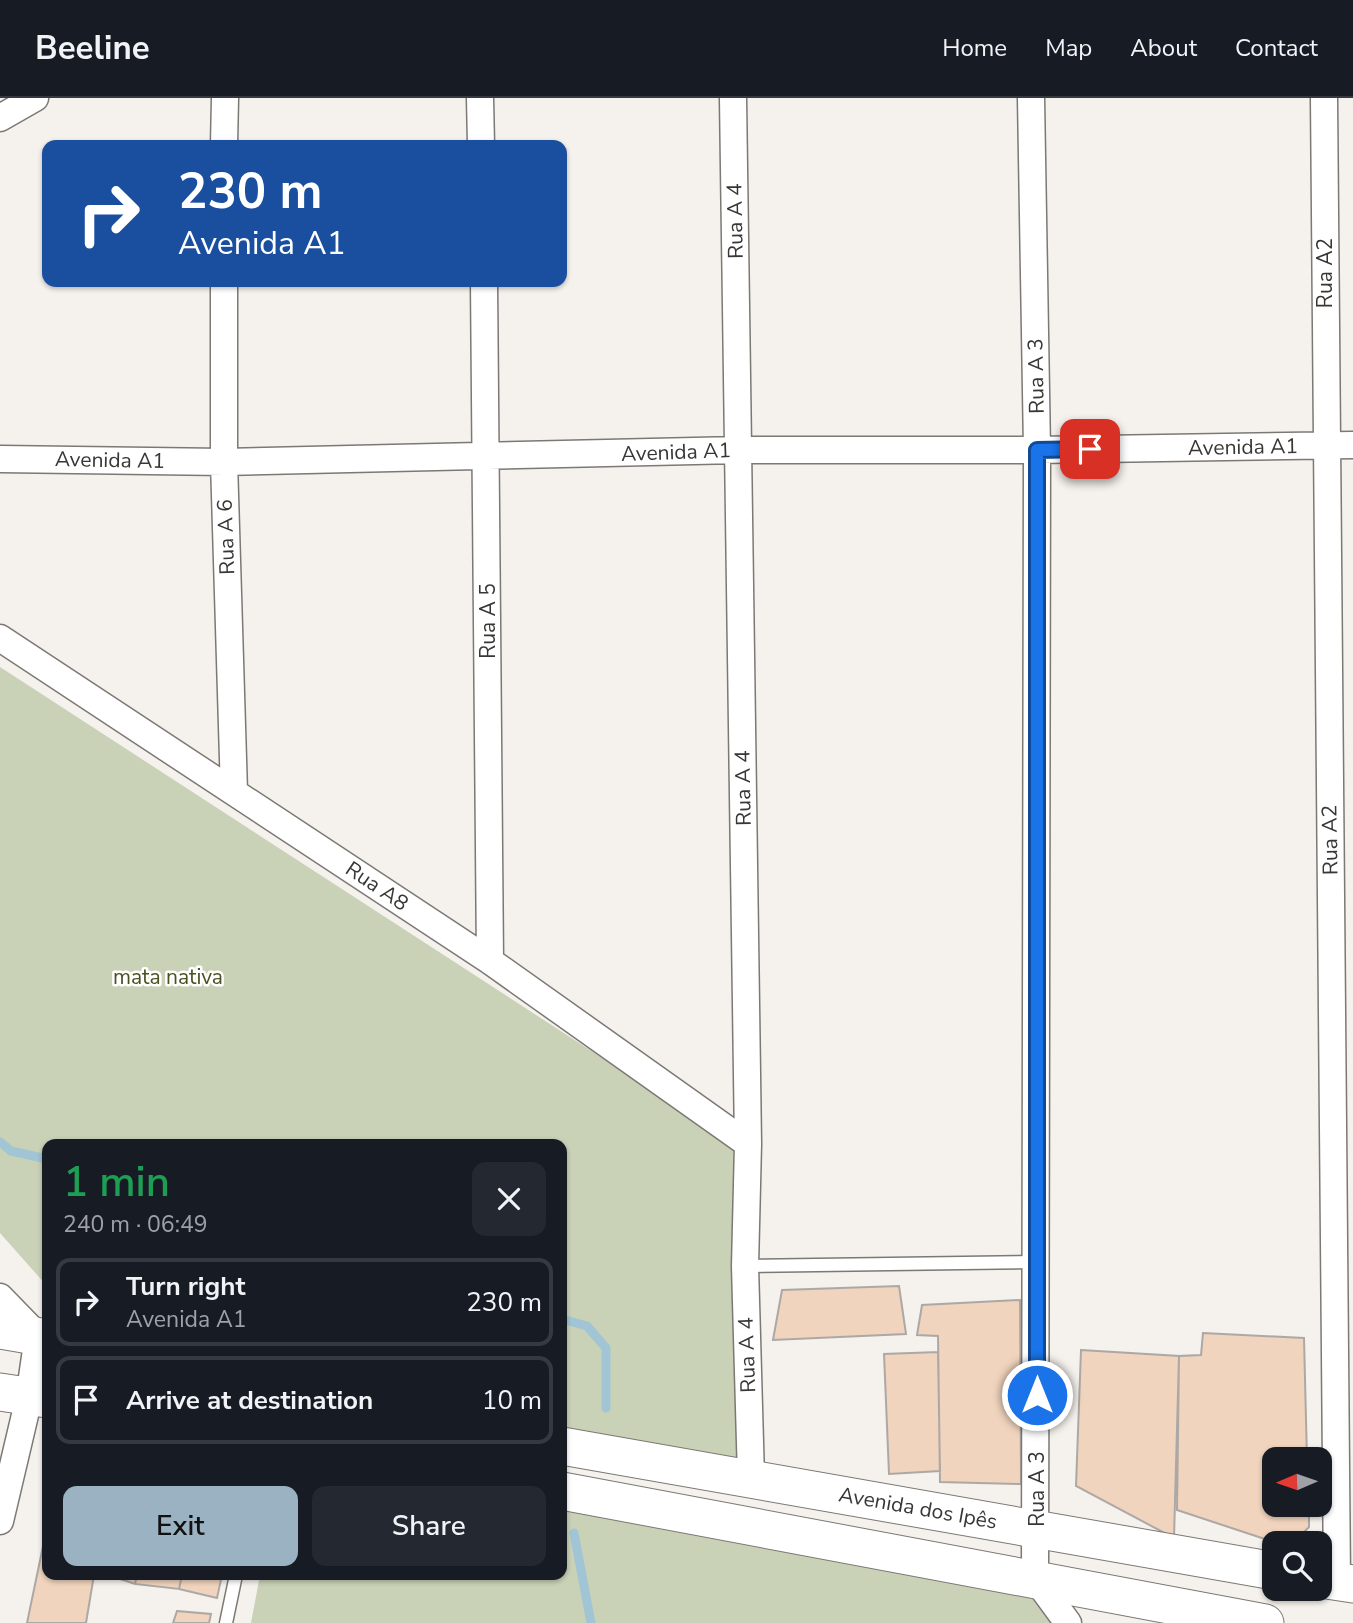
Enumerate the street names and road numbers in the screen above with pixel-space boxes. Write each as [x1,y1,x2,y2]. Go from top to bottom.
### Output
street label: Rua A 4 [720,183,750,259]
street label: Rua A2 [1311,238,1339,308]
street label: Rua A 3 [1021,338,1051,414]
street label: Avenida A1 [1188,432,1298,462]
street label: Avenida A1 [621,436,731,468]
street label: Avenida A1 [55,445,165,475]
street label: Rua A 6 [211,499,241,575]
street label: Rua A 5 [474,583,502,659]
street label: Rua A 4 [728,750,758,826]
street label: Rua A2 [1315,805,1345,875]
street label: Rua A8 [340,855,414,917]
street label: Rua A 4 [732,1317,762,1393]
street label: Rua A 3 [1023,1451,1051,1527]
street label: Avenida dos Ipês [837,1480,999,1536]

